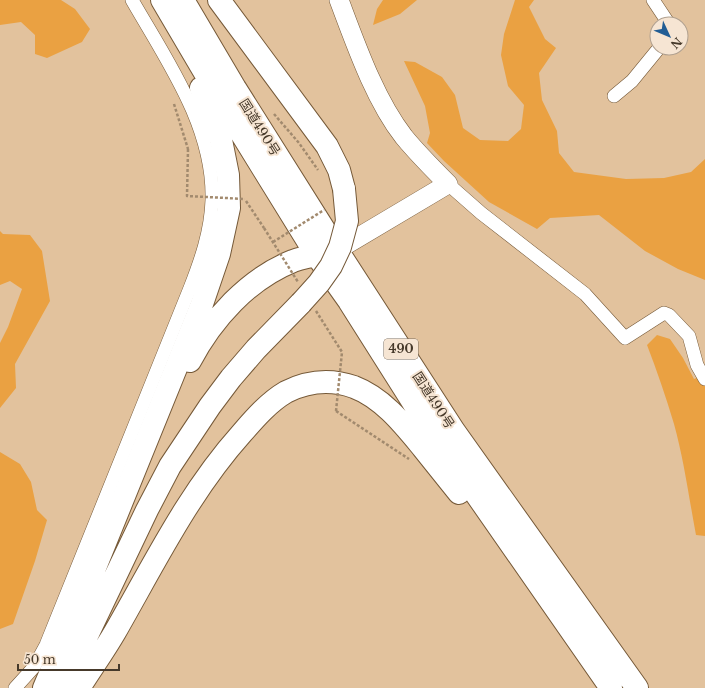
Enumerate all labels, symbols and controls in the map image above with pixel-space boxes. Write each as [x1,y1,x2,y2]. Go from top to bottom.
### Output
north arrow [649,16,689,56]
text: N [667,34,685,52]
street label: 国道490号 [235,96,284,159]
road number: 490 [384,339,418,359]
street label: 国道490号 [409,369,458,432]
scale bar [18,646,119,672]
text: 50 m [24,652,56,667]

